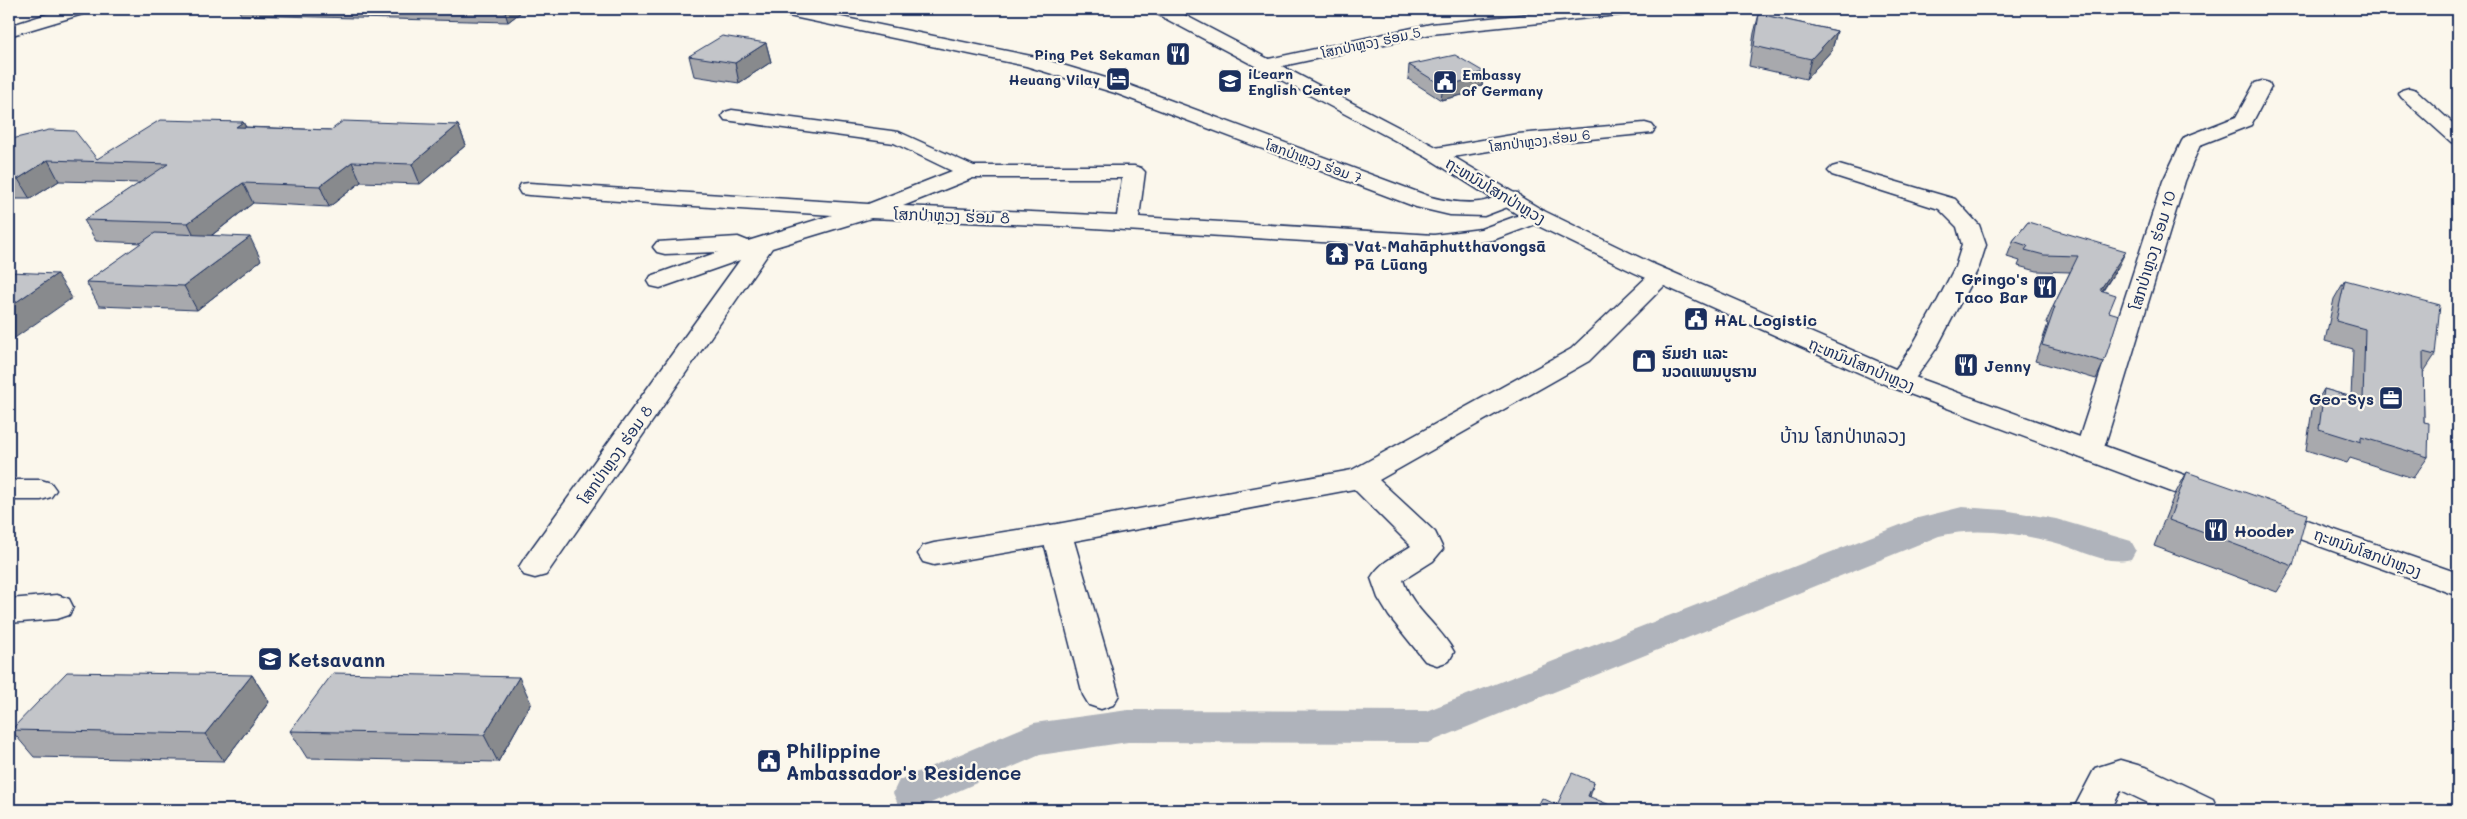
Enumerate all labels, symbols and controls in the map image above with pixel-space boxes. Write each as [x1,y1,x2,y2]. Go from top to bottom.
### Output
street label: ໂສກປ່າຫຼວງ ຮ່ອມ 5 [1319,22,1422,62]
restaurant icon: Ping Pet Sekaman [1165,41,1191,67]
place label: Ping Pet Sekaman [1034,45,1160,64]
place label: iLearn English Center [1248,64,1351,99]
place label: Embassy of Germany [1462,65,1544,100]
hotel icon: Heuang Vilay [1105,66,1131,92]
school or university icon: iLearn English Center [1217,68,1243,94]
public building icon: Embassy of Germany [1432,69,1458,95]
place label: Heuang Vilay [1008,70,1100,89]
street label: ໂສກປ່າຫຼວງ ຮ່ອມ 6 [1488,124,1591,156]
street label: ໂສກປ່າຫຼວງ ຮ່ອມ 7 [1262,135,1365,187]
street label: ຖະຫນົນໂສກປ່າຫຼວງ [1442,152,1550,228]
street label: ໂສກປ່າຫຼວງ ຮ່ອມ 10 [2124,188,2180,313]
street label: ໂສກປ່າຫຼວງ ຮ່ອມ 8 [893,202,1011,228]
place label: Vat Mahāphutthavongsā Pā Lūang [1354,235,1546,274]
temple icon: Vat Mahāphutthavongsā Pā Lūang [1324,241,1350,267]
place label: Gringo's Taco Bar [1955,268,2028,307]
restaurant icon: Gringo's Taco Bar [2032,274,2058,300]
public building icon: HAL Logistic [1683,306,1709,332]
place label: HAL Logistic [1714,309,1817,330]
street label: ຖະຫນົນໂສກປ່າຫຼວງ [1806,332,1918,396]
place label: ຮົມຢາ ແລະ ນວດແພນບູຮານ [1662,342,1757,383]
shop icon: ຮົມຢາ ແລະ ນວດແພນບູຮານ [1631,348,1657,374]
restaurant icon: Jenny [1953,352,1979,378]
place label: Jenny [1984,355,2031,376]
office icon: Geo-Sys [2378,385,2404,411]
place label: Geo-Sys [2309,388,2374,409]
street label: ໂສກປ່າຫຼວງ ຮ່ອມ 8 [573,400,657,508]
district label: ບ້ານ ໂສກປ່າຫລວງ [1780,423,1906,448]
restaurant icon: Hooder [2203,517,2229,543]
place label: Hooder [2234,520,2294,541]
street label: ຖະຫນົນໂສກປ່າຫຼວງ [2311,523,2425,581]
school or university icon: Ketsavann [257,646,283,672]
place label: Ketsavann [288,647,385,672]
place label: Philippine Ambassador's Residence [786,738,1021,785]
public building icon: Philippine Ambassador's Residence [756,748,782,774]

